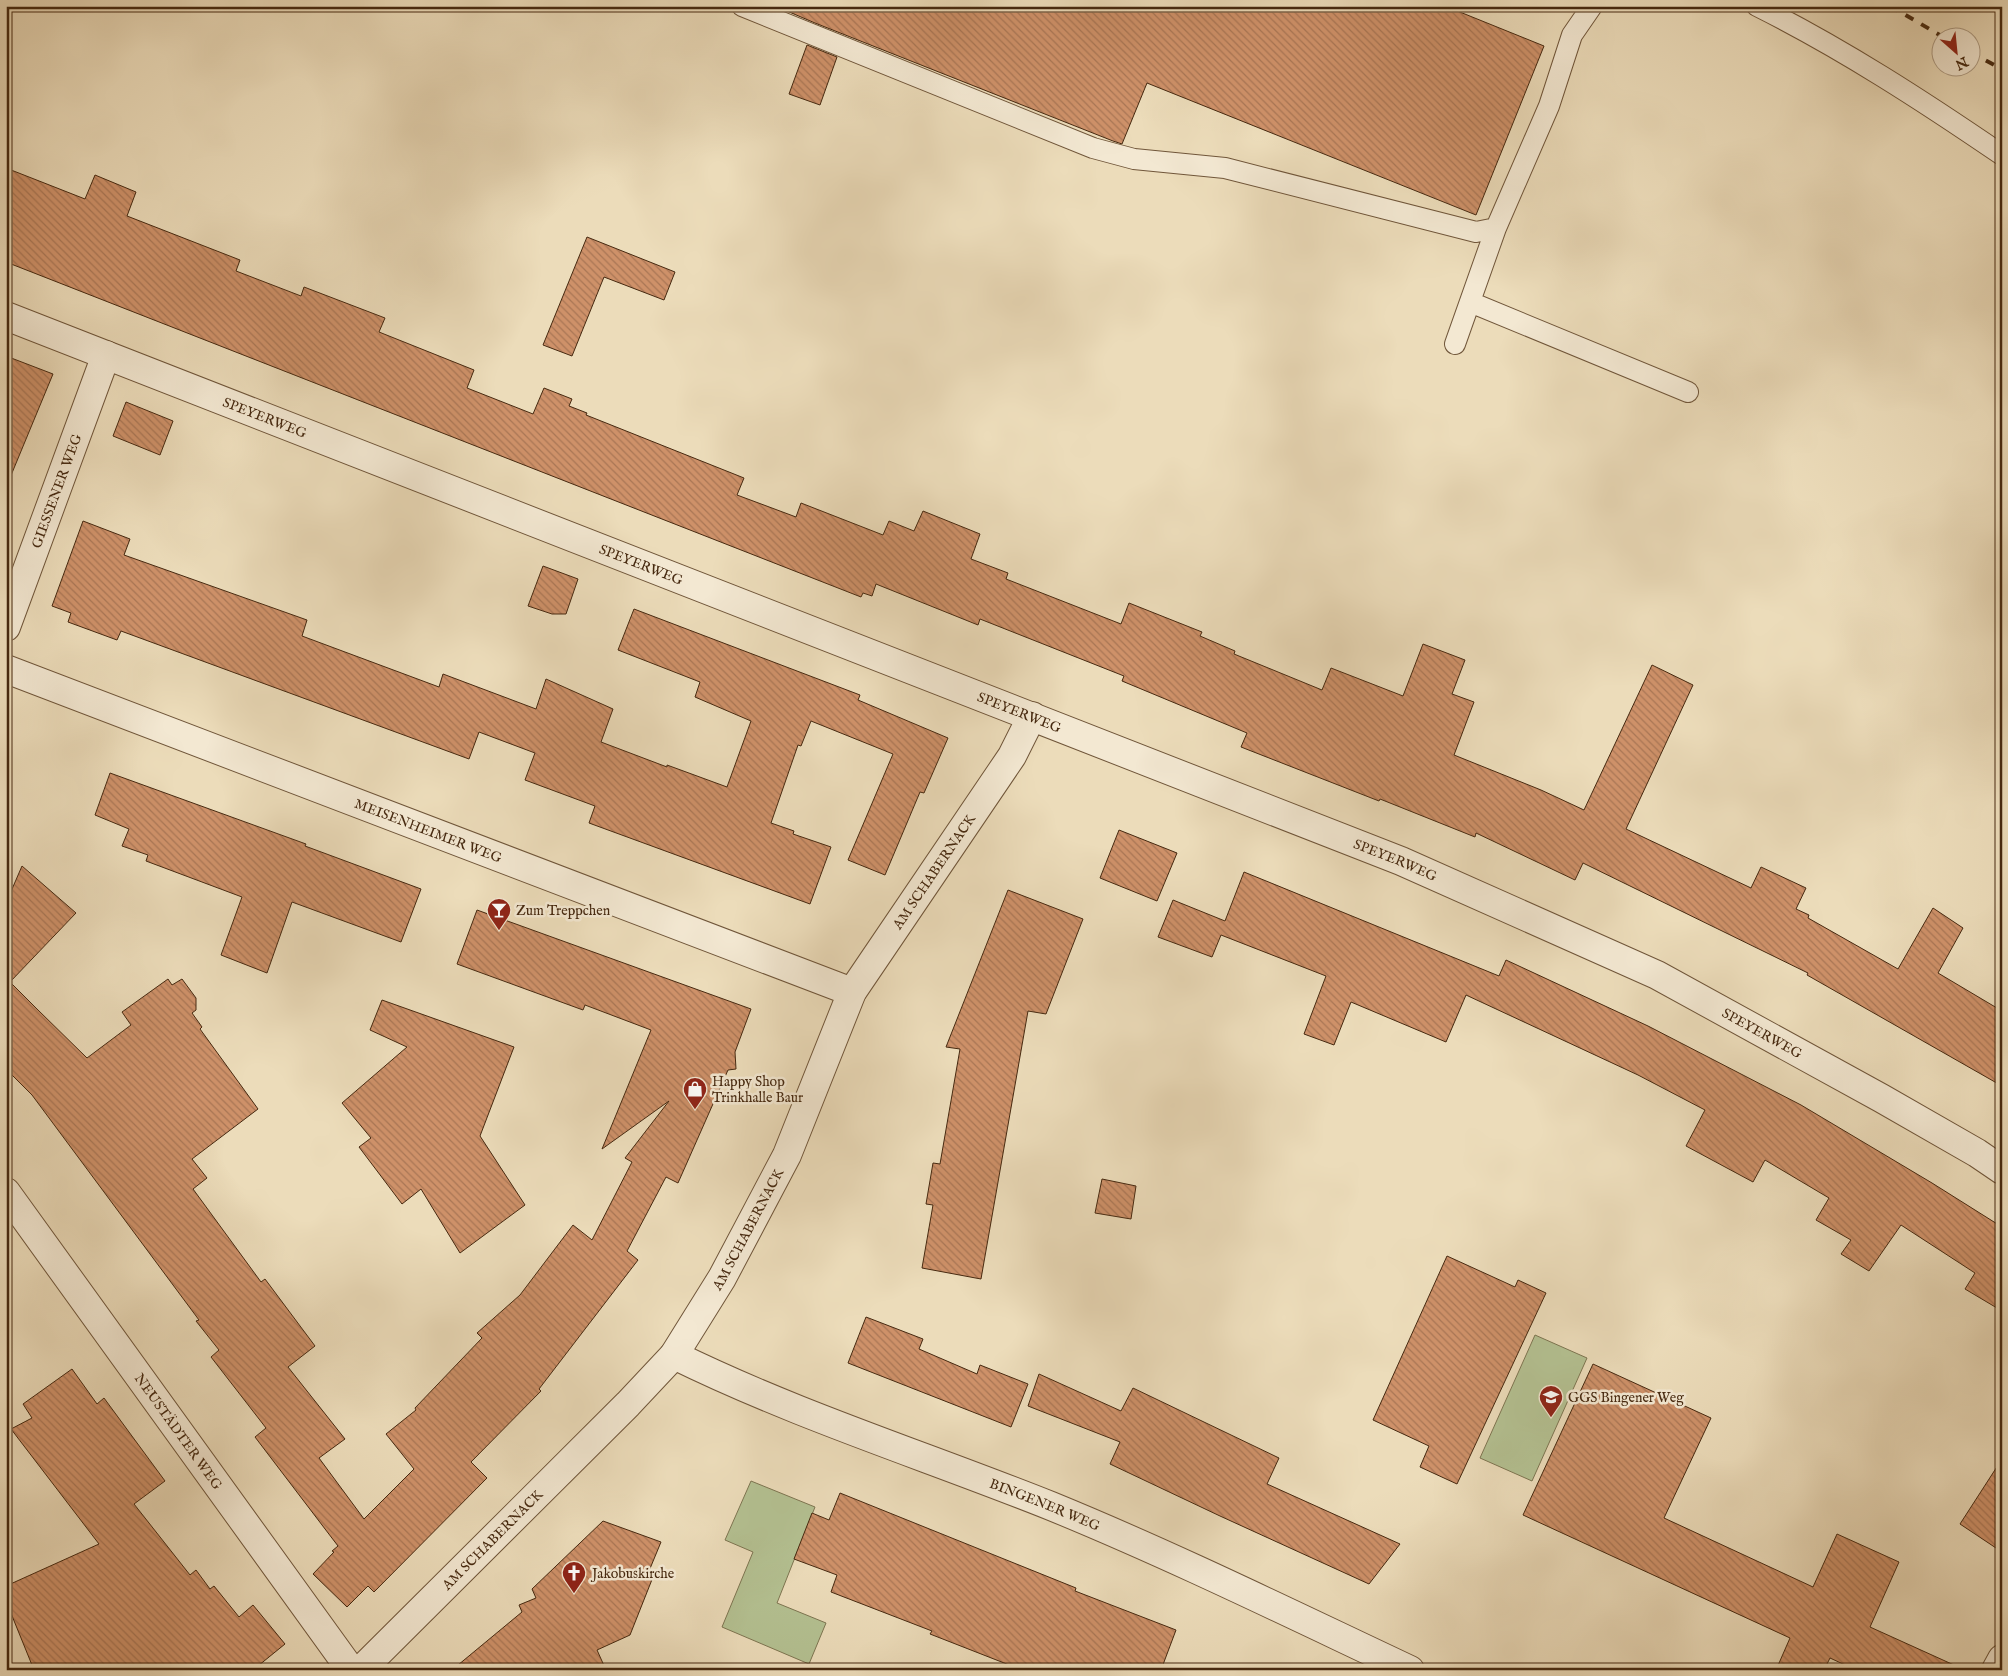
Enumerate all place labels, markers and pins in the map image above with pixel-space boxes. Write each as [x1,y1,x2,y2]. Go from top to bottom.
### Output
bar icon: Zum Treppchen [486,897,512,931]
place label: Zum Treppchen [516,902,611,920]
place label: Happy Shop Trinkhalle Baur [712,1073,803,1107]
shop icon: Happy Shop Trinkhalle Baur [682,1076,708,1110]
school or university icon: GGS Bingener Weg [1538,1384,1564,1418]
place label: GGS Bingener Weg [1568,1389,1684,1407]
church icon: Jakobuskirche [561,1560,587,1594]
place label: Jakobuskirche [590,1565,675,1583]

